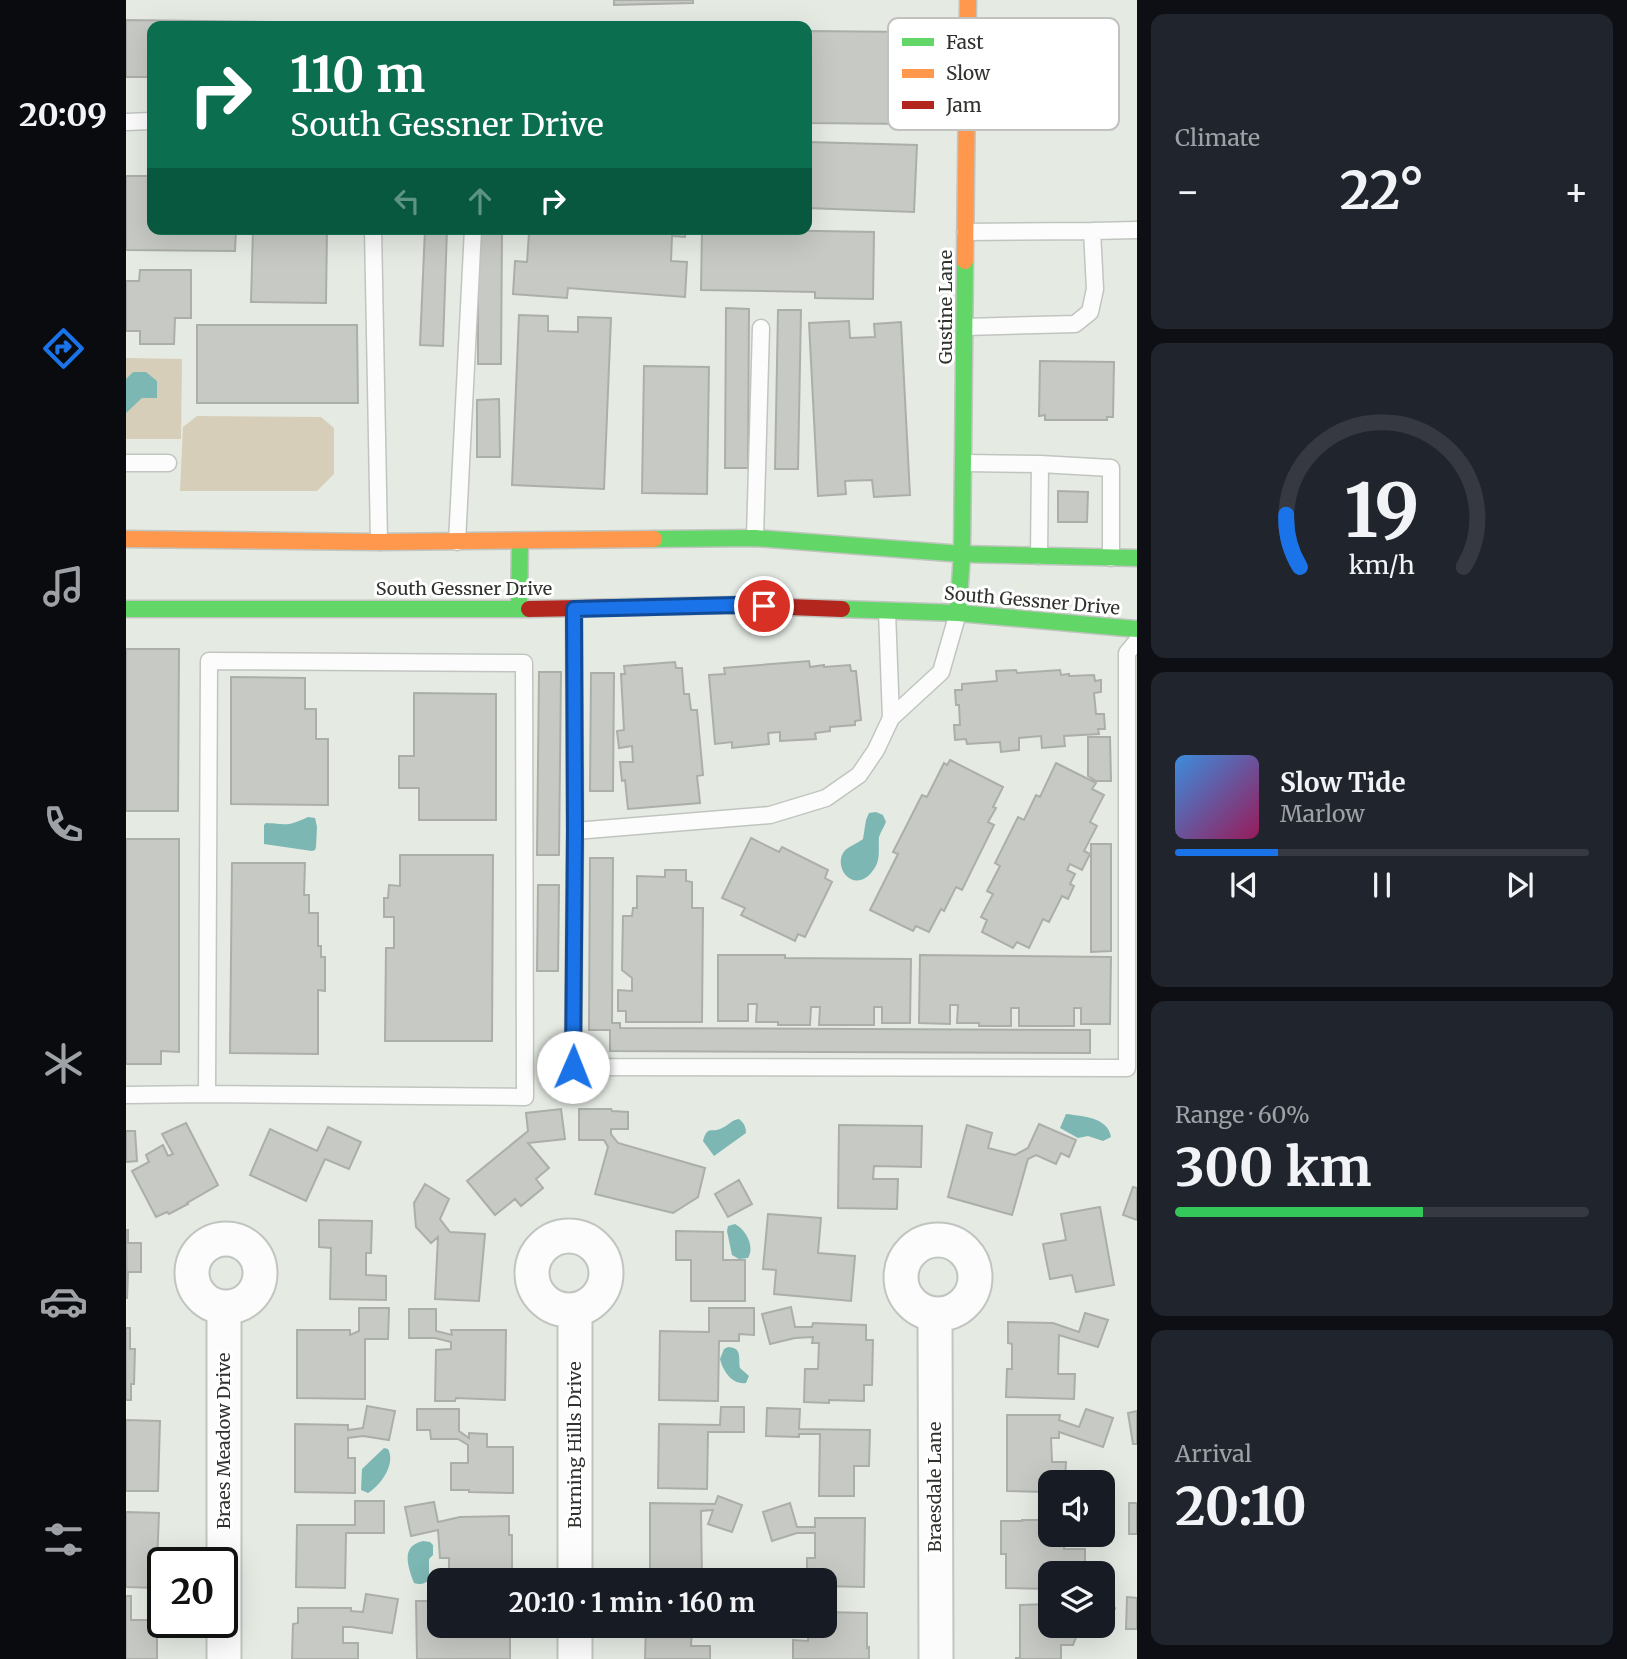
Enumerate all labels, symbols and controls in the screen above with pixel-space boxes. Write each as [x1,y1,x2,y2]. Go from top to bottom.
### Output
legend [888,18,1119,130]
text: Fast [946,30,984,54]
text: 110 m [290,44,425,105]
icon: right [175,49,266,140]
text: Slow [946,61,991,85]
text: Jam [945,93,982,117]
text: 20:09 [19,95,107,135]
text: South Gessner Drive [290,105,604,145]
text: Climate [1175,123,1260,152]
text: 22° [1340,158,1424,223]
text: − [1175,168,1200,215]
text: + [1564,168,1589,215]
icon: left [388,182,426,220]
icon: ahead [461,182,499,220]
icon: right [534,182,572,220]
street label: Gustine Lane [934,250,957,364]
icon: directions [39,324,88,373]
text: 19 [1344,465,1420,557]
text: km/h [1349,548,1415,580]
icon: music [39,562,88,611]
pin [734,576,794,636]
street label: South Gessner Drive [376,577,552,600]
street label: South Gessner Drive [943,581,1121,620]
icon: arrive [745,587,783,625]
text: Slow Tide [1280,766,1406,799]
text: Marlow [1280,799,1365,828]
icon: phone [39,800,88,849]
icon: previous [1225,866,1263,904]
icon: pause [1363,866,1401,904]
icon: next [1501,866,1539,904]
position arrow [536,1030,610,1104]
icon: climate [39,1039,88,1088]
text: Range · 60% [1175,1100,1310,1129]
text: 300 km [1175,1135,1372,1200]
icon: car [39,1277,88,1326]
street label: Braes Meadow Drive [212,1353,235,1529]
street label: Burning Hills Drive [563,1361,586,1529]
street label: Braesdale Lane [923,1422,946,1552]
text: Arrival [1175,1439,1252,1468]
map controls [1038,1470,1115,1638]
button: sound [1038,1470,1115,1547]
text: 20:10 [1175,1474,1307,1539]
icon: filters [39,1515,88,1564]
speed limit sign: 20 [147,1547,238,1638]
button: layers [1038,1561,1115,1638]
text: 20:10 · 1 min · 160 m [509,1586,755,1619]

